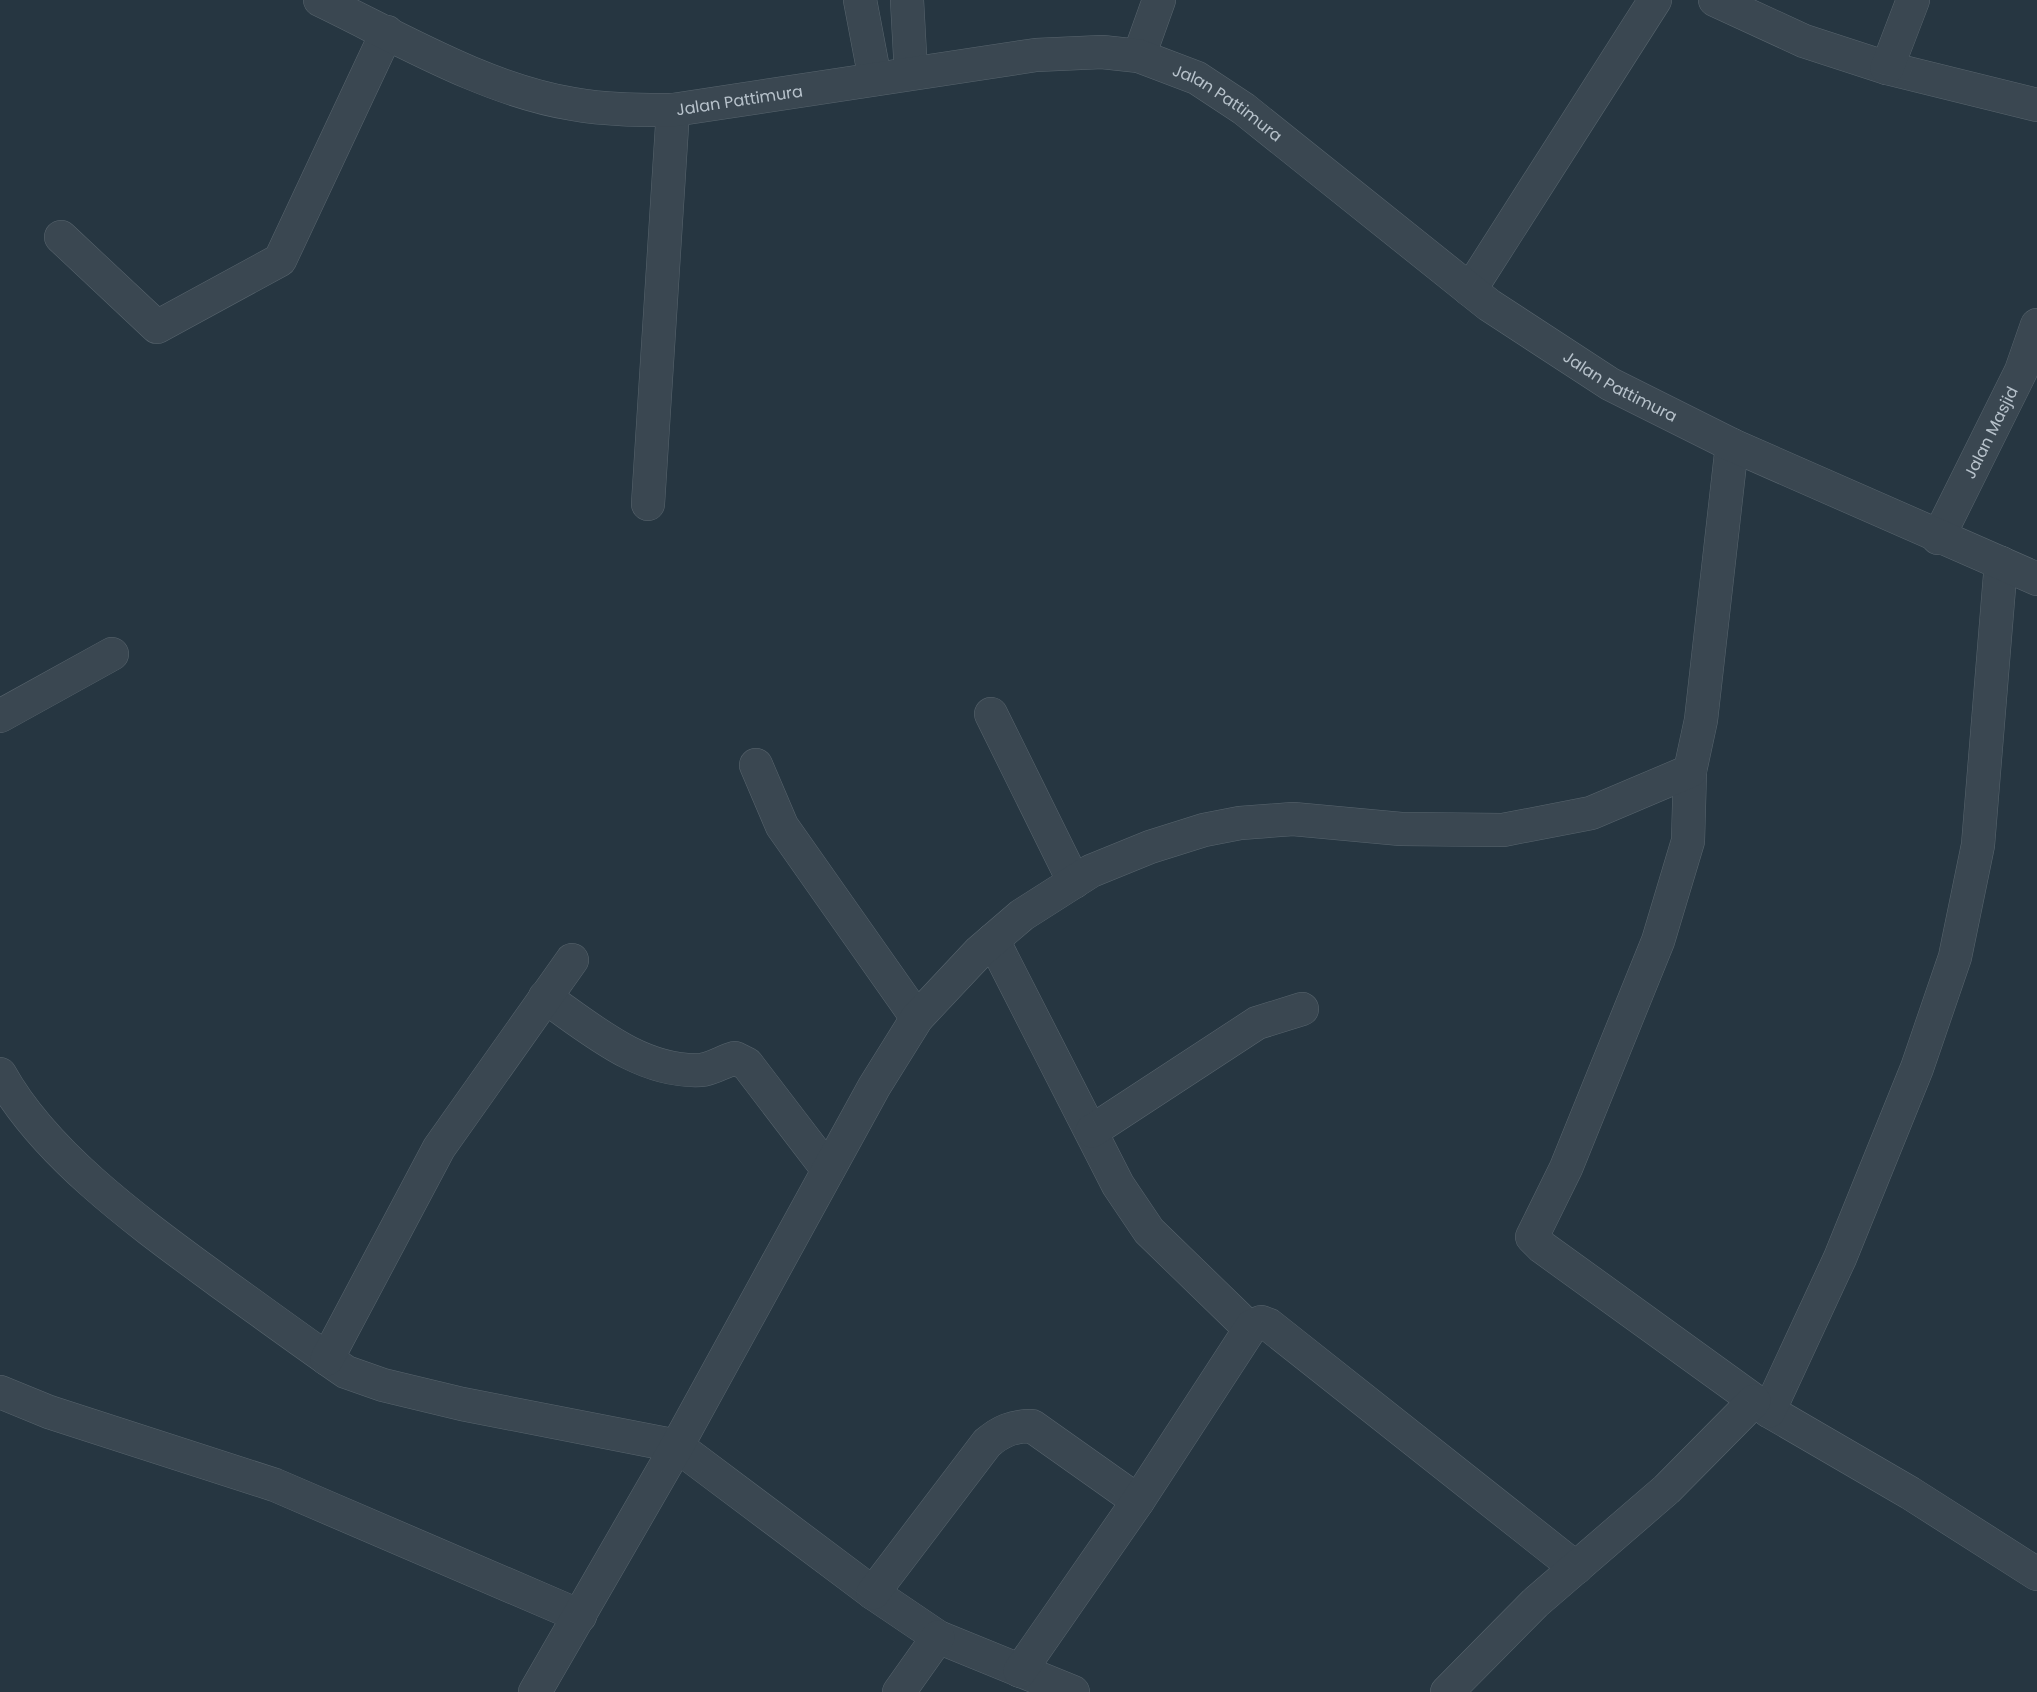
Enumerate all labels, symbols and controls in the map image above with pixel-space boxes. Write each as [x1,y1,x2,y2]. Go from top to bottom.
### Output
street label: Jalan Pattimura [1169,59,1287,147]
street label: Jalan Pattimura [674,79,804,121]
street label: Jalan Pattimura [1558,345,1681,428]
street label: Jalan Masjid [1958,383,2024,483]

